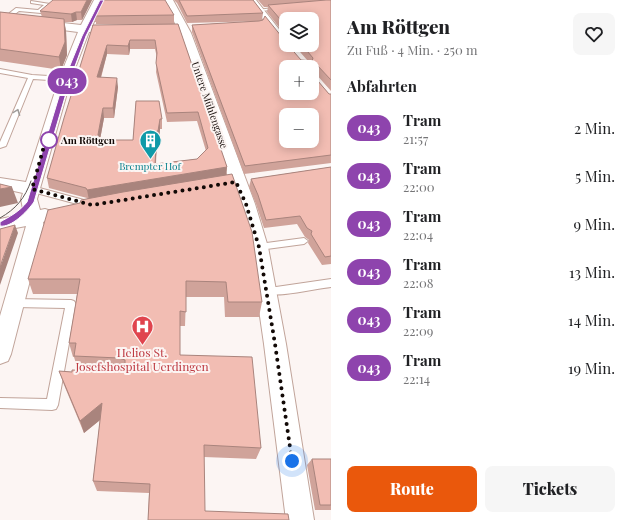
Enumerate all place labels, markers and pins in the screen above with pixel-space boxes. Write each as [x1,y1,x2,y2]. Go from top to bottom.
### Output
building icon: Brempter Hof [137,127,163,160]
marker: Am Röttgen [40,131,58,149]
place label: Am Röttgen [60,133,116,147]
place label: Brempter Hof [119,159,182,173]
hospital icon: Helios St. Josefshospital Uerdingen [129,313,155,346]
place label: Helios St. Josefshospital Uerdingen [74,344,209,374]

